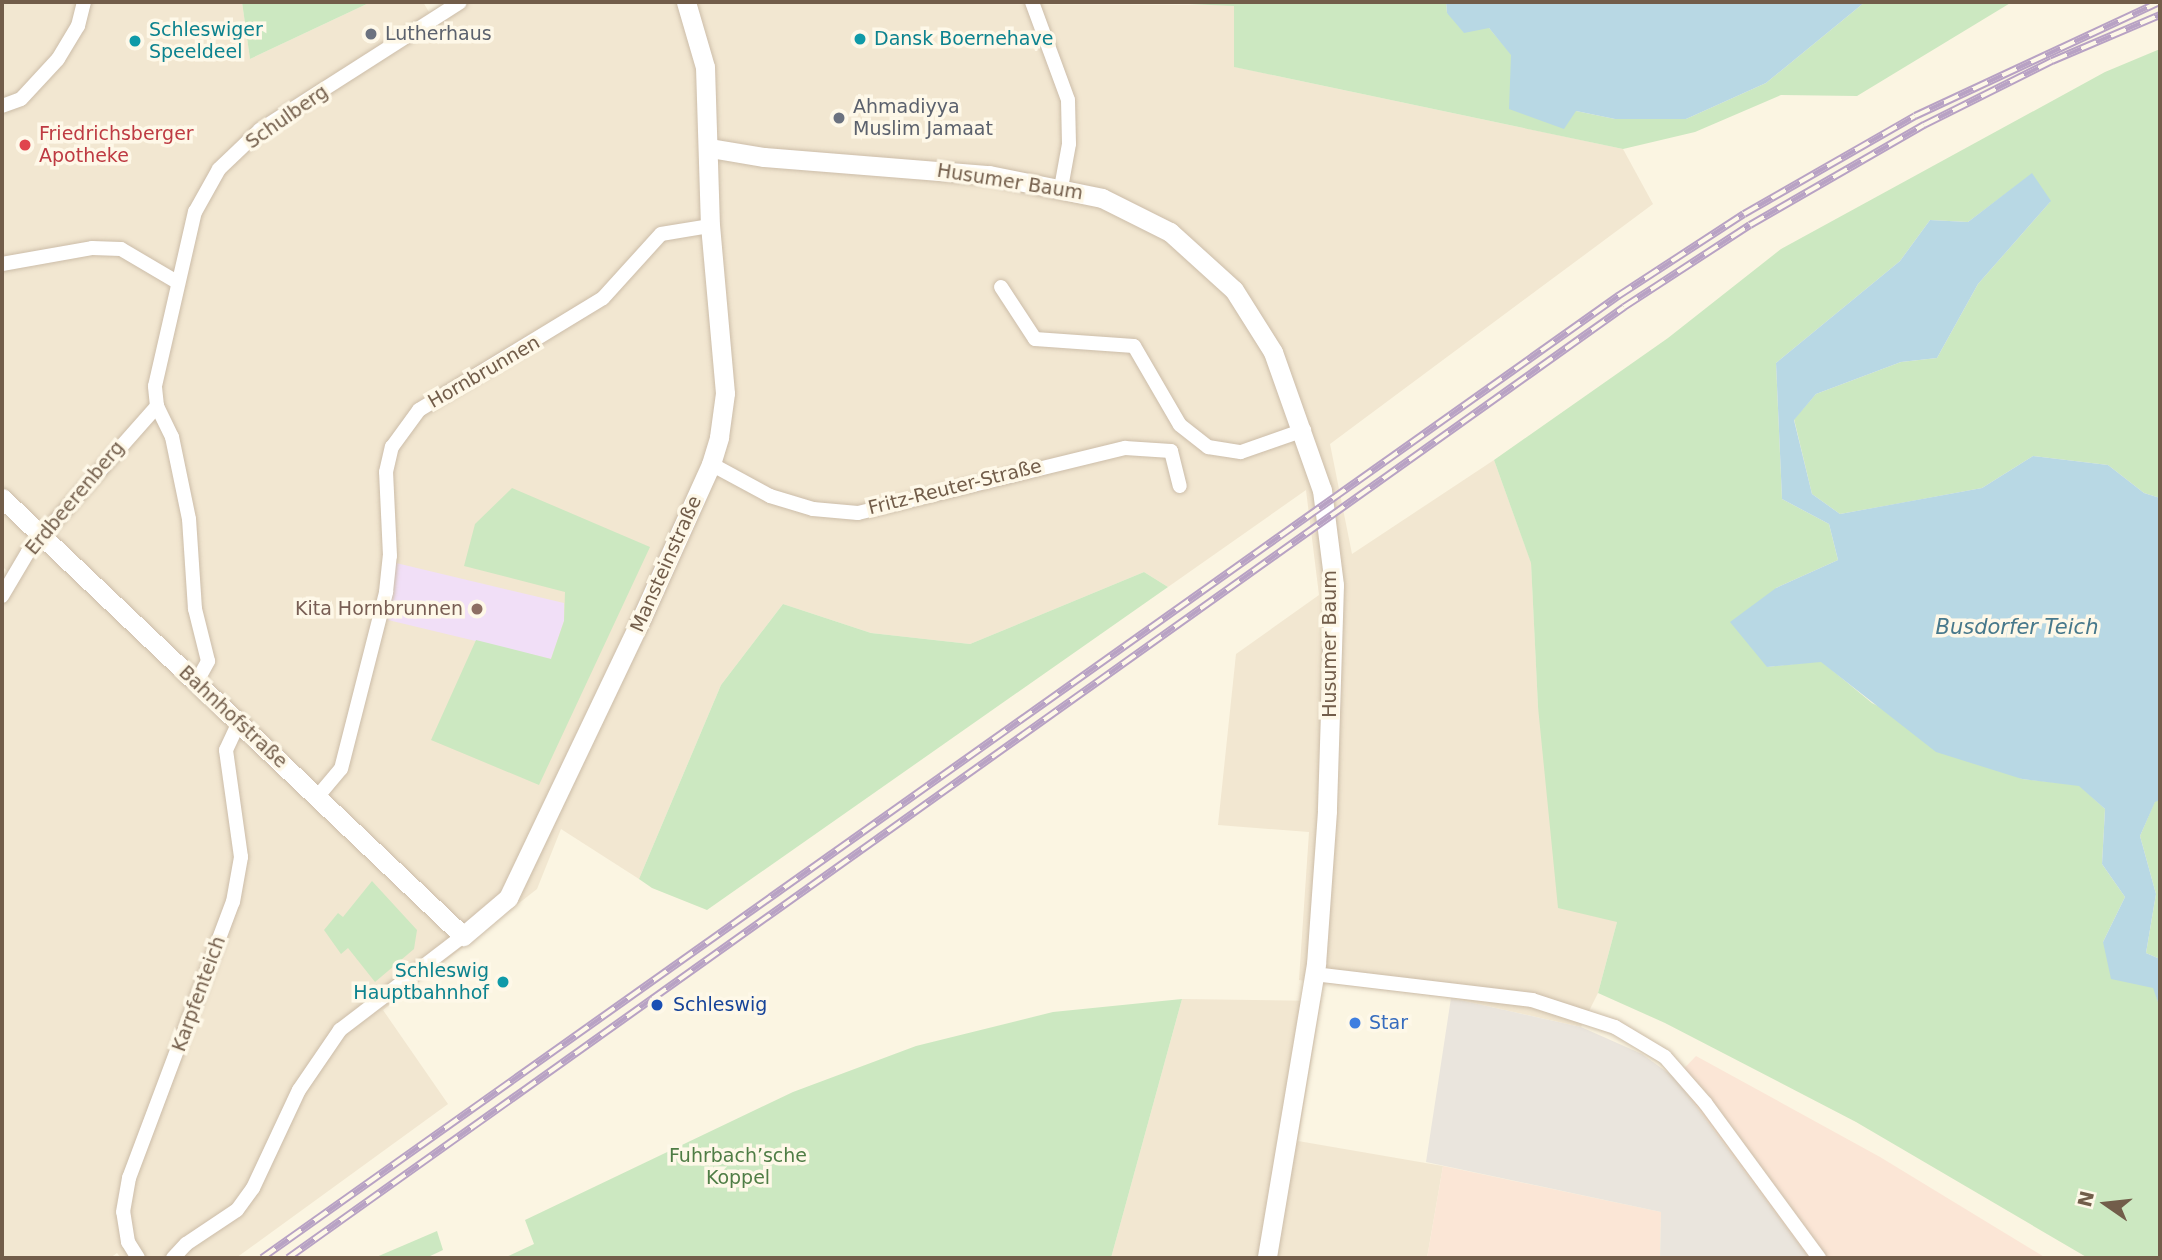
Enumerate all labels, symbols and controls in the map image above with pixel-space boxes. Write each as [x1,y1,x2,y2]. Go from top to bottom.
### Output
place label: Schleswiger Speeldeel [149,19,263,63]
place label: Lutherhaus [385,23,492,45]
marker: Lutherhaus [363,26,379,42]
place label: Dansk Boernehave [874,28,1053,50]
marker: Dansk Boernehave [852,31,868,47]
marker: Schleswiger Speeldeel [127,33,143,49]
street label: Schulberg [241,80,333,154]
place label: Ahmadiyya Muslim Jamaat [853,96,993,140]
marker: Ahmadiyya Muslim Jamaat [831,110,847,126]
place label: Friedrichsberger Apotheke [39,123,194,167]
marker: Friedrichsberger Apotheke [17,137,33,153]
street label: Husumer Baum [935,159,1085,205]
street label: Hornbrunnen [424,331,544,413]
street label: Erdbeerenberg [21,437,129,559]
street label: Fritz-Reuter-Straße [866,454,1044,520]
street label: Mansteinstraße [626,492,706,636]
street label: Husumer Baum [1319,570,1341,718]
place label: Kita Hornbrunnen [295,598,463,620]
marker: Kita Hornbrunnen [469,601,485,617]
water label: Busdorfer Teich [1936,614,2098,640]
street label: Bahnhofstraße [174,661,292,773]
street label: Karpfenteich [168,933,230,1055]
place label: Schleswig Hauptbahnhof [353,960,489,1004]
marker: Schleswig Hauptbahnhof [495,974,511,990]
place label: Schleswig [673,994,767,1016]
marker: Schleswig [647,995,667,1015]
place label: Star [1369,1012,1408,1034]
marker: Star [1347,1015,1363,1031]
park label: Fuhrbach’sche Koppel [669,1145,807,1189]
north arrow [2071,1169,2141,1239]
text: N [2073,1189,2098,1209]

